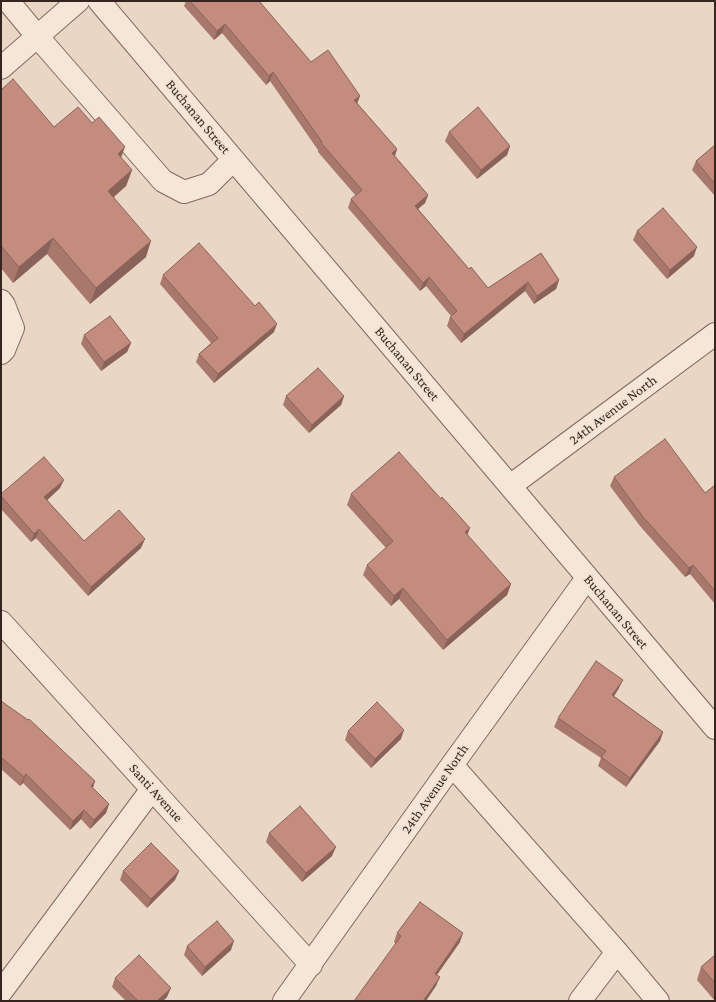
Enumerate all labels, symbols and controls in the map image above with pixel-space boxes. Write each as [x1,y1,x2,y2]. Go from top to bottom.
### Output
street label: Buchanan Street [162,76,234,158]
street label: Buchanan Street [371,323,443,405]
street label: 24th Avenue North [566,371,660,449]
street label: Buchanan Street [580,571,652,653]
street label: 24th Avenue North [398,741,472,837]
street label: Santi Avenue [125,760,187,826]

